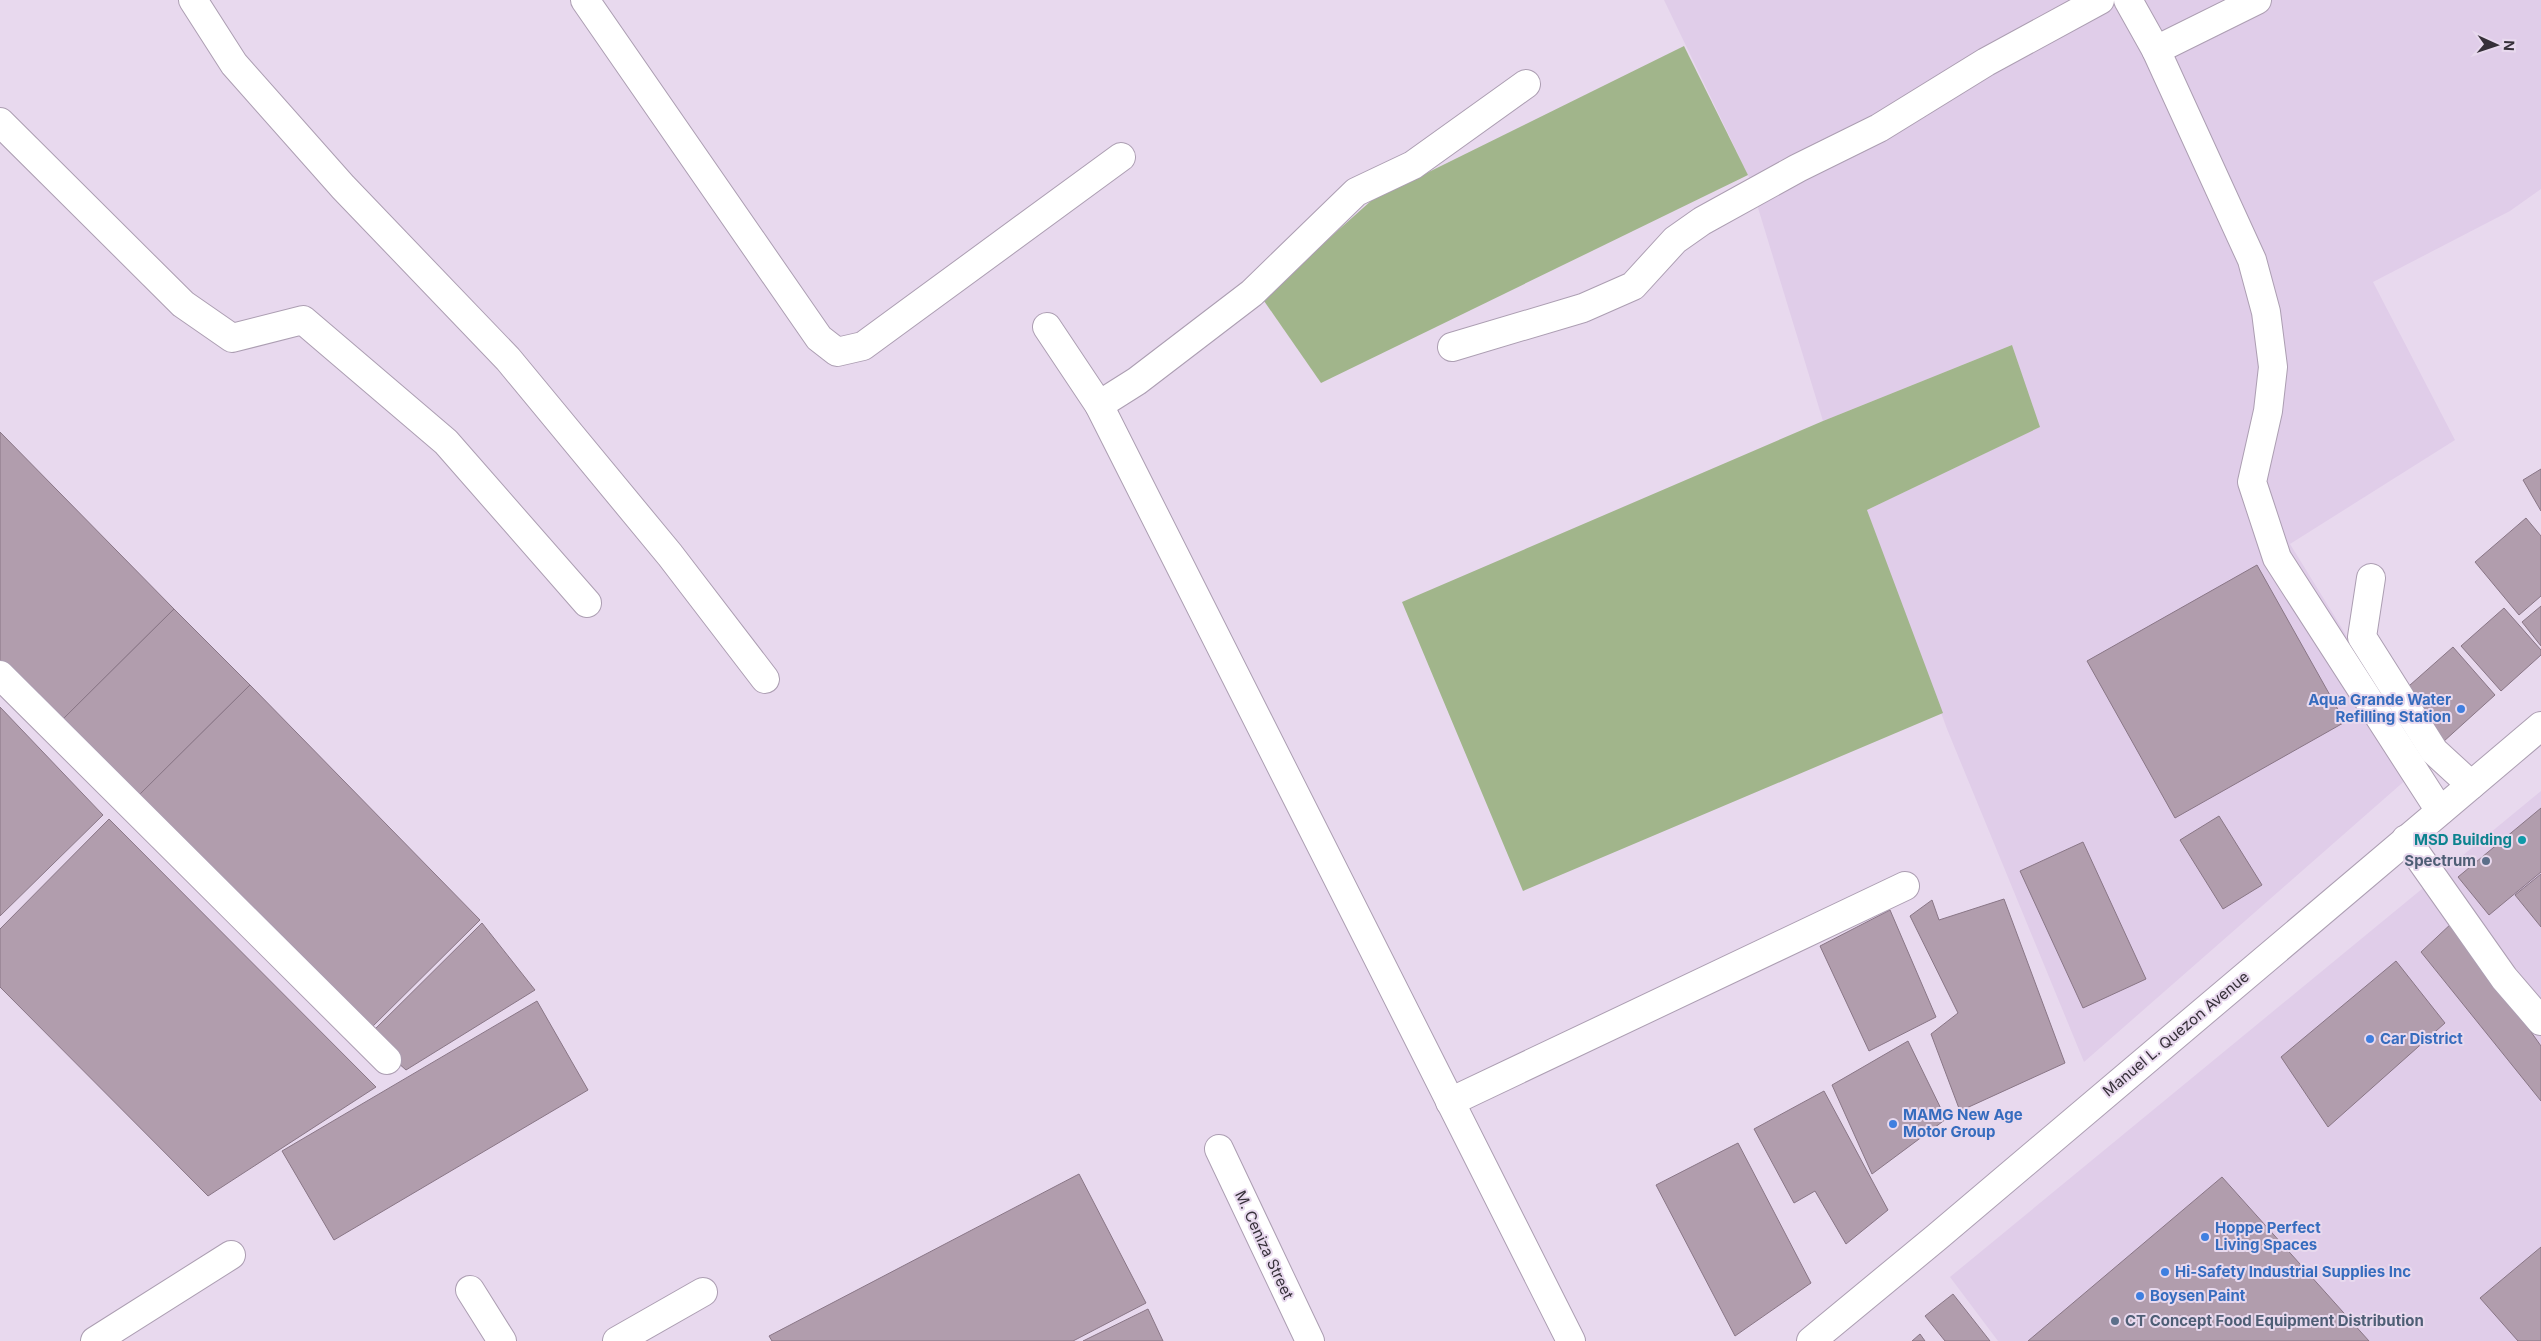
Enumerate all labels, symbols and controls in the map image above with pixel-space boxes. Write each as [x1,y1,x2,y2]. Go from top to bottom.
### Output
north arrow [2471,20,2521,70]
text: N [2501,40,2518,51]
place label: Aqua Grande Water Refilling Station [2308,690,2451,726]
marker: Aqua Grande Water Refilling Station [2455,703,2467,715]
place label: MSD Building [2414,830,2512,849]
marker: MSD Building [2516,834,2528,846]
place label: Spectrum [2404,851,2476,870]
marker: Spectrum [2480,855,2492,867]
street label: Manuel L. Quezon Avenue [2099,967,2253,1100]
place label: Car District [2380,1029,2463,1048]
marker: Car District [2364,1033,2376,1045]
place label: MAMG New Age Motor Group [1903,1105,2023,1141]
marker: MAMG New Age Motor Group [1887,1118,1899,1130]
street label: M. Ceniza Street [1231,1188,1298,1302]
place label: Hoppe Perfect Living Spaces [2215,1218,2321,1254]
marker: Hoppe Perfect Living Spaces [2199,1231,2211,1243]
place label: Hi-Safety Industrial Supplies Inc [2175,1262,2411,1281]
marker: Hi-Safety Industrial Supplies Inc [2159,1266,2171,1278]
place label: Boysen Paint [2150,1286,2246,1305]
marker: Boysen Paint [2134,1290,2146,1302]
place label: CT Concept Food Equipment Distribution [2125,1311,2424,1330]
marker: CT Concept Food Equipment Distribution [2109,1315,2121,1327]

